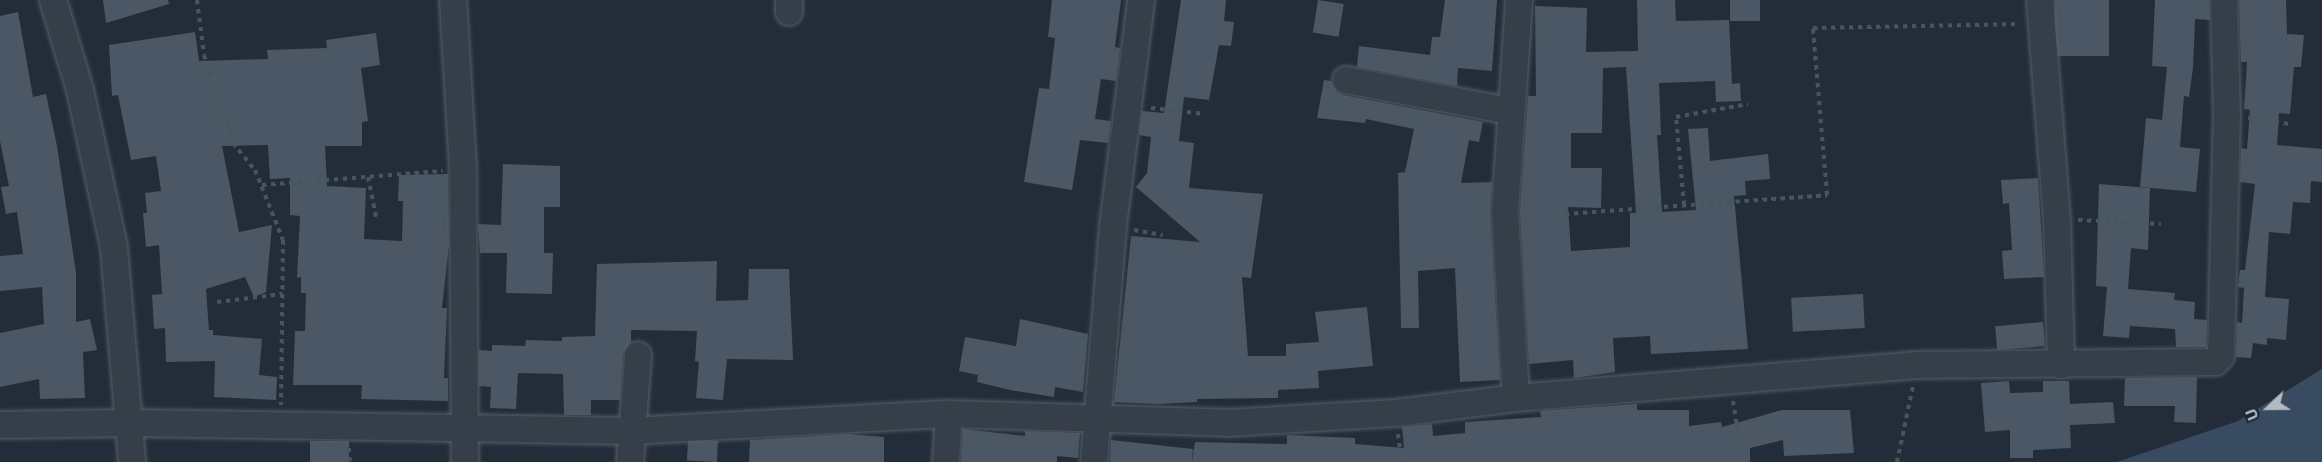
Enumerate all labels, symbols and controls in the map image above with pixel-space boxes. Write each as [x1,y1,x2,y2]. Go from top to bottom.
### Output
north arrow [2238,378,2298,438]
text: U [2240,406,2262,424]

